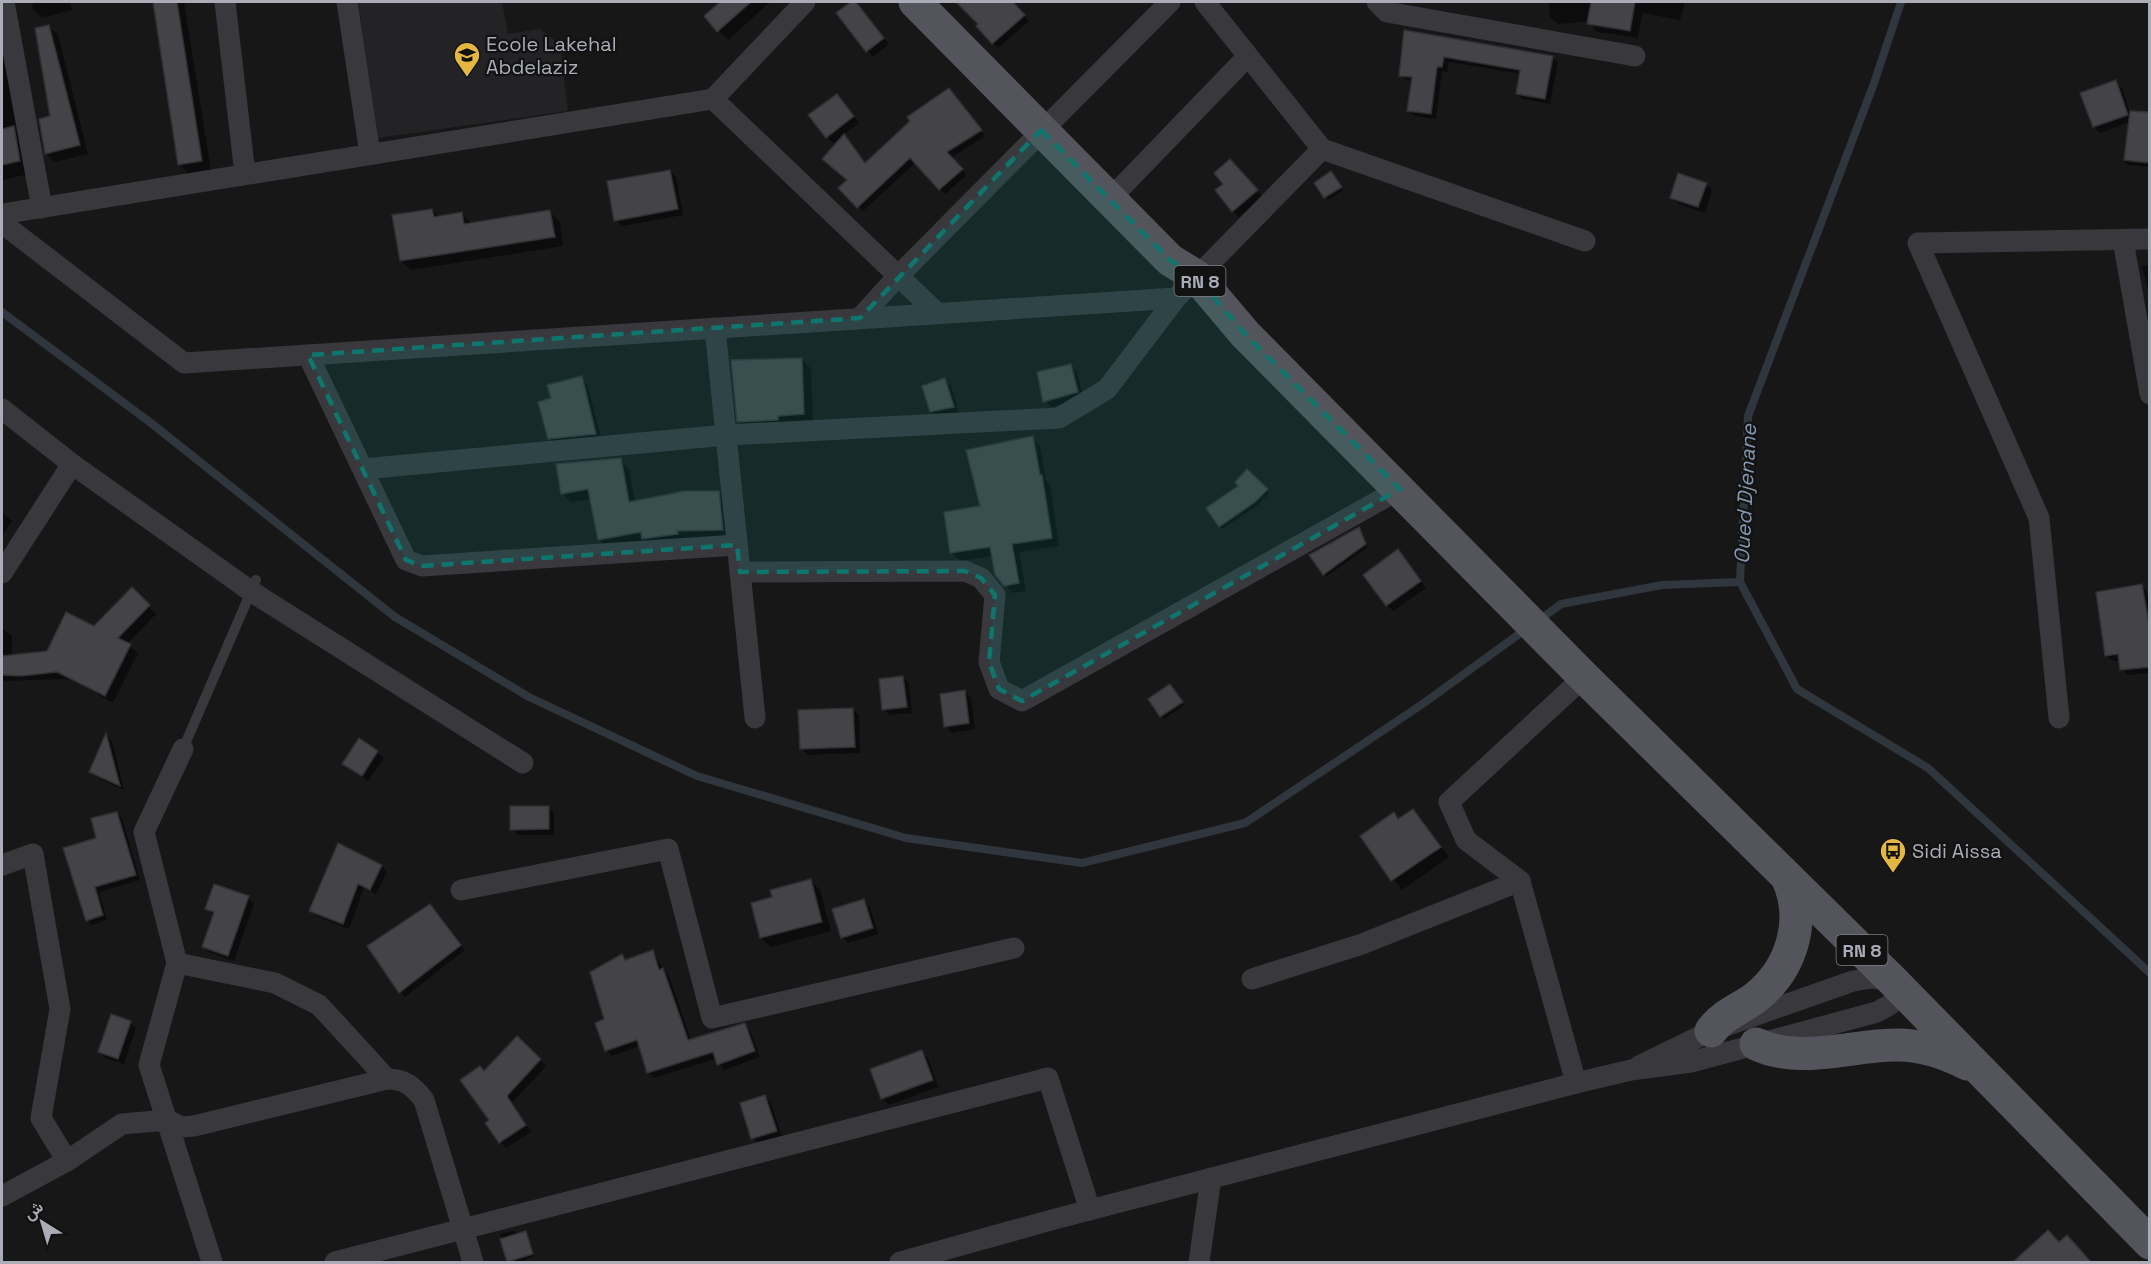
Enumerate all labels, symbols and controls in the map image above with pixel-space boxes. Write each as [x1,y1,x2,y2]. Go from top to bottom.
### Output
place label: Ecole Lakehal Abdelaziz [486,31,617,80]
school or university icon: Ecole Lakehal Abdelaziz [452,40,482,78]
road number: RN 8 [1174,266,1226,296]
water label: Oued Djenane [1728,422,1762,565]
bus stop icon: Sidi Aissa [1878,836,1908,874]
place label: Sidi Aissa [1912,838,2002,864]
road number: RN 8 [1836,935,1888,965]
north arrow [12,1192,72,1252]
text: ش [19,1196,47,1225]

